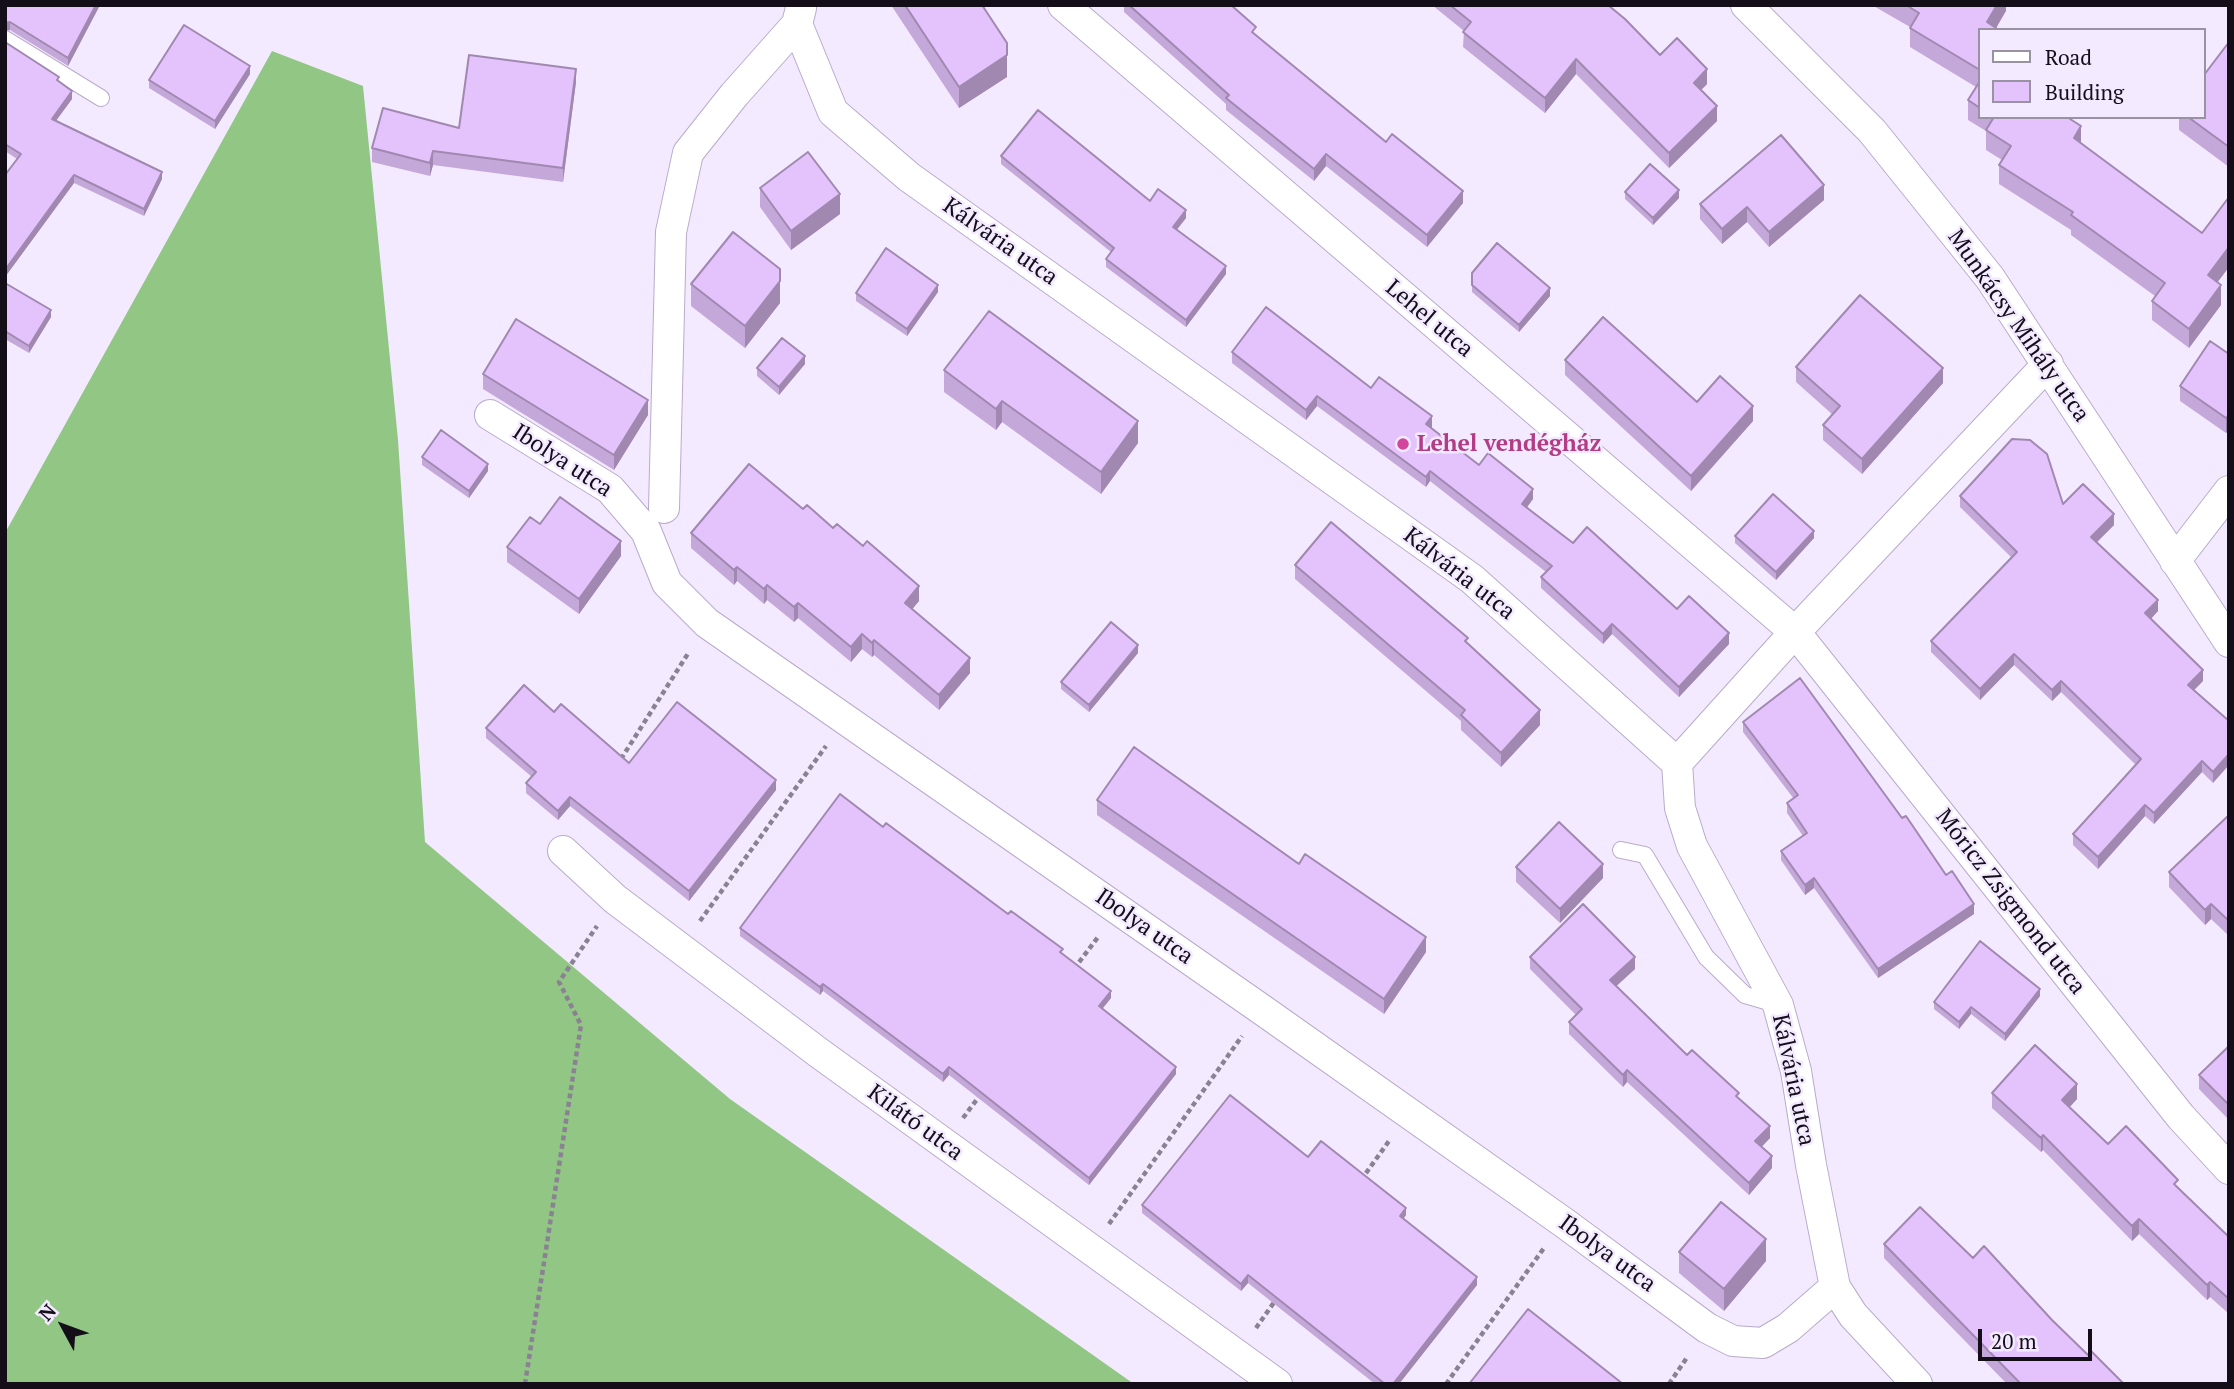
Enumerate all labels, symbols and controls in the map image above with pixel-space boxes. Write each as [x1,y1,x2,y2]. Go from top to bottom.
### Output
legend [1979,28,2206,119]
text: Road [2045,43,2092,71]
text: Building [2045,78,2124,106]
street label: Kálvária utca [937,192,1063,292]
street label: Munkácsy Mihály utca [1941,225,2095,427]
street label: Lehel utca [1380,274,1478,364]
street label: Ibolya utca [507,419,617,503]
place label: Lehel vendégház [1417,430,1601,458]
marker: Lehel vendégház [1395,436,1411,452]
street label: Kálvária utca [1398,522,1520,626]
street label: Móricz Zsigmond utca [1929,804,2091,1000]
street label: Ibolya utca [1090,883,1198,971]
street label: Kálvária utca [1766,1012,1820,1148]
street label: Kilátó utca [862,1079,968,1167]
street label: Ibolya utca [1553,1210,1661,1298]
north arrow [28,1291,98,1361]
text: N [33,1298,61,1326]
scale bar [1982,1316,2096,1360]
text: 20 m [1991,1327,2037,1355]

